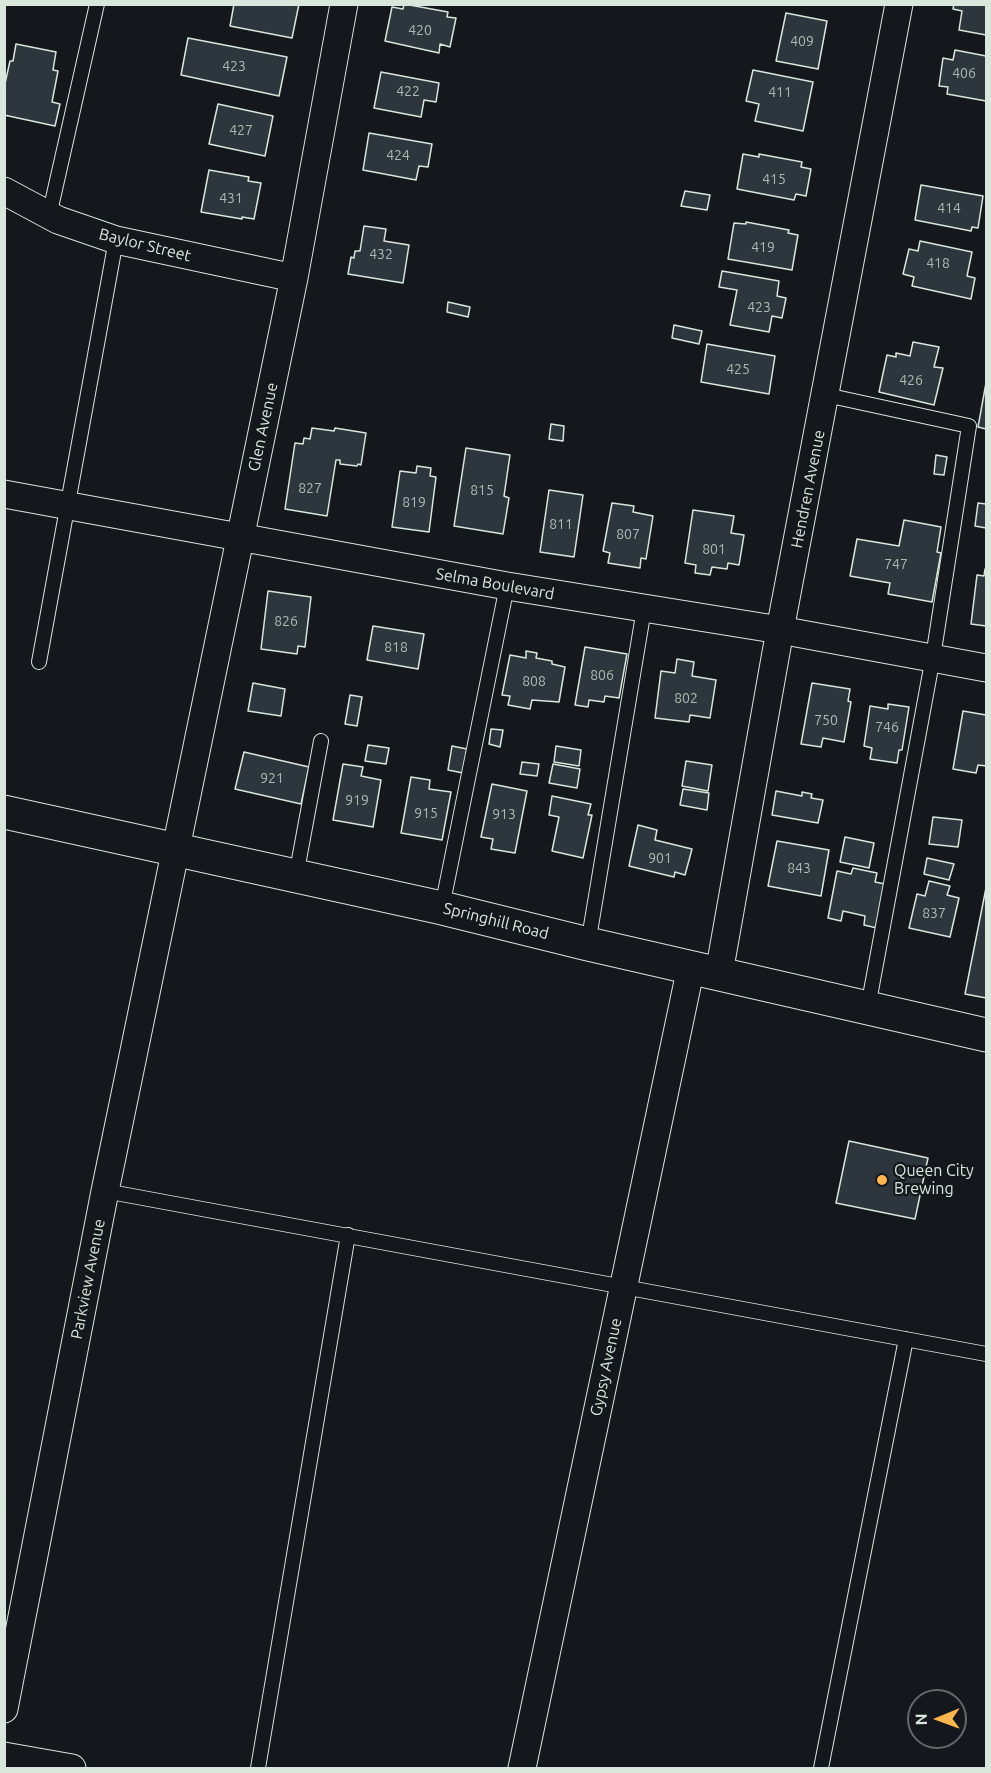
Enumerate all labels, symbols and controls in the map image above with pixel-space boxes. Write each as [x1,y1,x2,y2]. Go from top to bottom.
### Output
house number: 420 [408,22,432,38]
house number: 409 [790,33,814,49]
house number: 423 [222,58,246,74]
house number: 406 [952,65,976,81]
house number: 422 [396,83,420,99]
house number: 411 [768,84,792,100]
house number: 427 [229,122,253,138]
house number: 424 [386,147,410,163]
house number: 415 [762,171,786,187]
house number: 431 [219,190,243,206]
house number: 414 [937,200,961,216]
street label: Baylor Street [97,224,193,266]
house number: 419 [751,239,775,255]
house number: 432 [369,246,393,262]
house number: 418 [926,255,950,271]
house number: 423 [747,299,771,315]
house number: 425 [726,361,750,377]
house number: 426 [899,372,923,388]
street label: Glen Avenue [244,381,282,473]
street label: Hendren Avenue [787,428,829,550]
house number: 827 [298,480,322,496]
house number: 815 [470,482,494,498]
house number: 819 [402,494,426,510]
house number: 811 [549,516,573,532]
house number: 807 [616,526,640,542]
house number: 801 [702,541,726,557]
house number: 747 [884,556,908,572]
street label: Selma Boulevard [434,564,556,604]
house number: 826 [274,613,298,629]
house number: 818 [384,639,408,655]
house number: 806 [590,667,614,683]
house number: 808 [522,673,546,689]
house number: 802 [674,690,698,706]
house number: 750 [814,712,838,728]
house number: 746 [875,719,899,735]
house number: 921 [260,770,284,786]
house number: 919 [345,792,369,808]
house number: 915 [414,805,438,821]
house number: 913 [492,806,516,822]
house number: 901 [648,850,672,866]
house number: 843 [787,860,811,876]
street label: Springhill Road [441,899,551,943]
house number: 837 [922,905,946,921]
place label: Queen City Brewing [894,1161,974,1199]
marker: Queen City Brewing [875,1173,889,1187]
street label: Parkview Avenue [67,1217,109,1341]
street label: Gypsy Avenue [586,1316,626,1418]
north arrow [907,1689,967,1749]
text: N [912,1713,930,1725]

